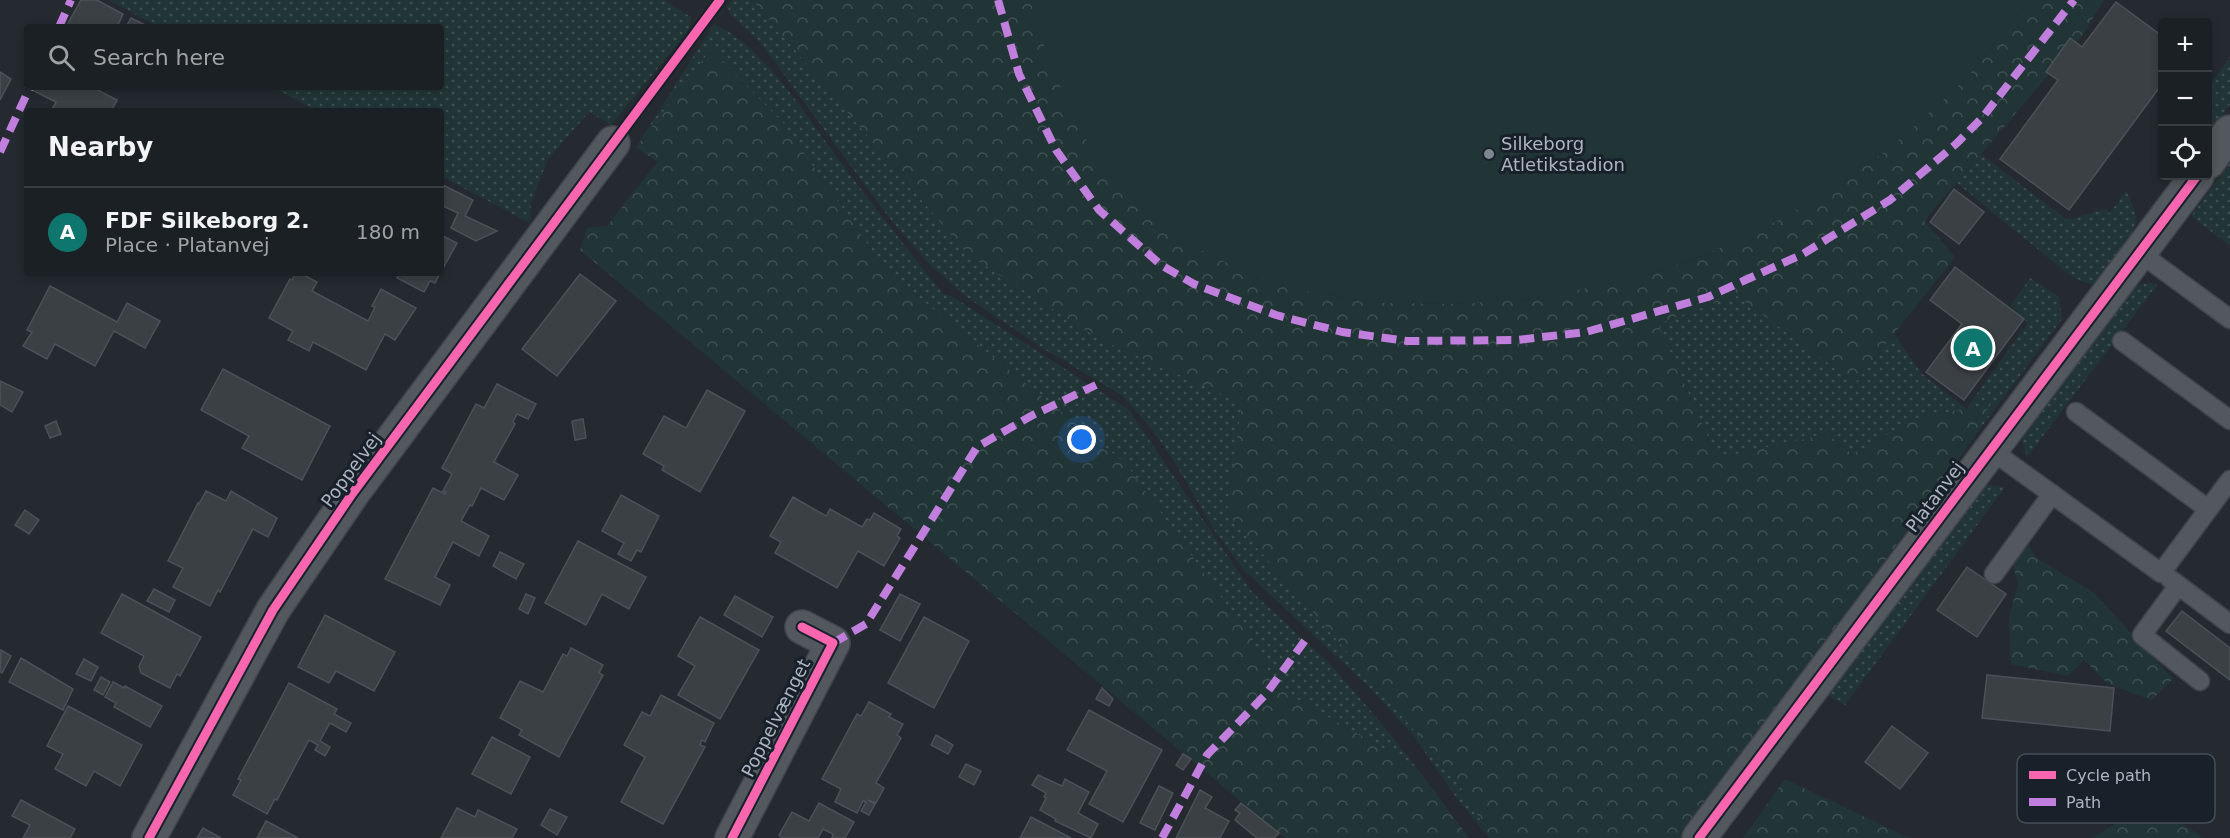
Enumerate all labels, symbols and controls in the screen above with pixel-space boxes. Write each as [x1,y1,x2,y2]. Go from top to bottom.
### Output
map controls [2158,18,2212,180]
button: + [2158,18,2212,72]
search box [24,24,444,90]
icon: search [45,41,78,74]
text: Search here [93,45,225,70]
button: − [2158,72,2212,126]
button: locate [2158,126,2212,180]
text: Nearby [48,132,153,162]
place label: Silkeborg Atletikstadion [1501,133,1625,175]
marker: Silkeborg Atletikstadion [1482,147,1496,161]
text: FDF Silkeborg 2. [105,208,310,233]
text: A [60,220,75,244]
text: 180 m [356,220,420,244]
text: Place · Platanvej [105,233,270,257]
pin: A [1954,326,1992,370]
your location [1067,425,1096,454]
street label: Poppelvej [317,428,385,511]
street label: Platanvej [1901,457,1968,536]
street label: Poppelvænget [737,655,814,780]
legend [2017,754,2215,823]
text: Cycle path [2066,766,2151,785]
text: Path [2066,793,2101,812]

